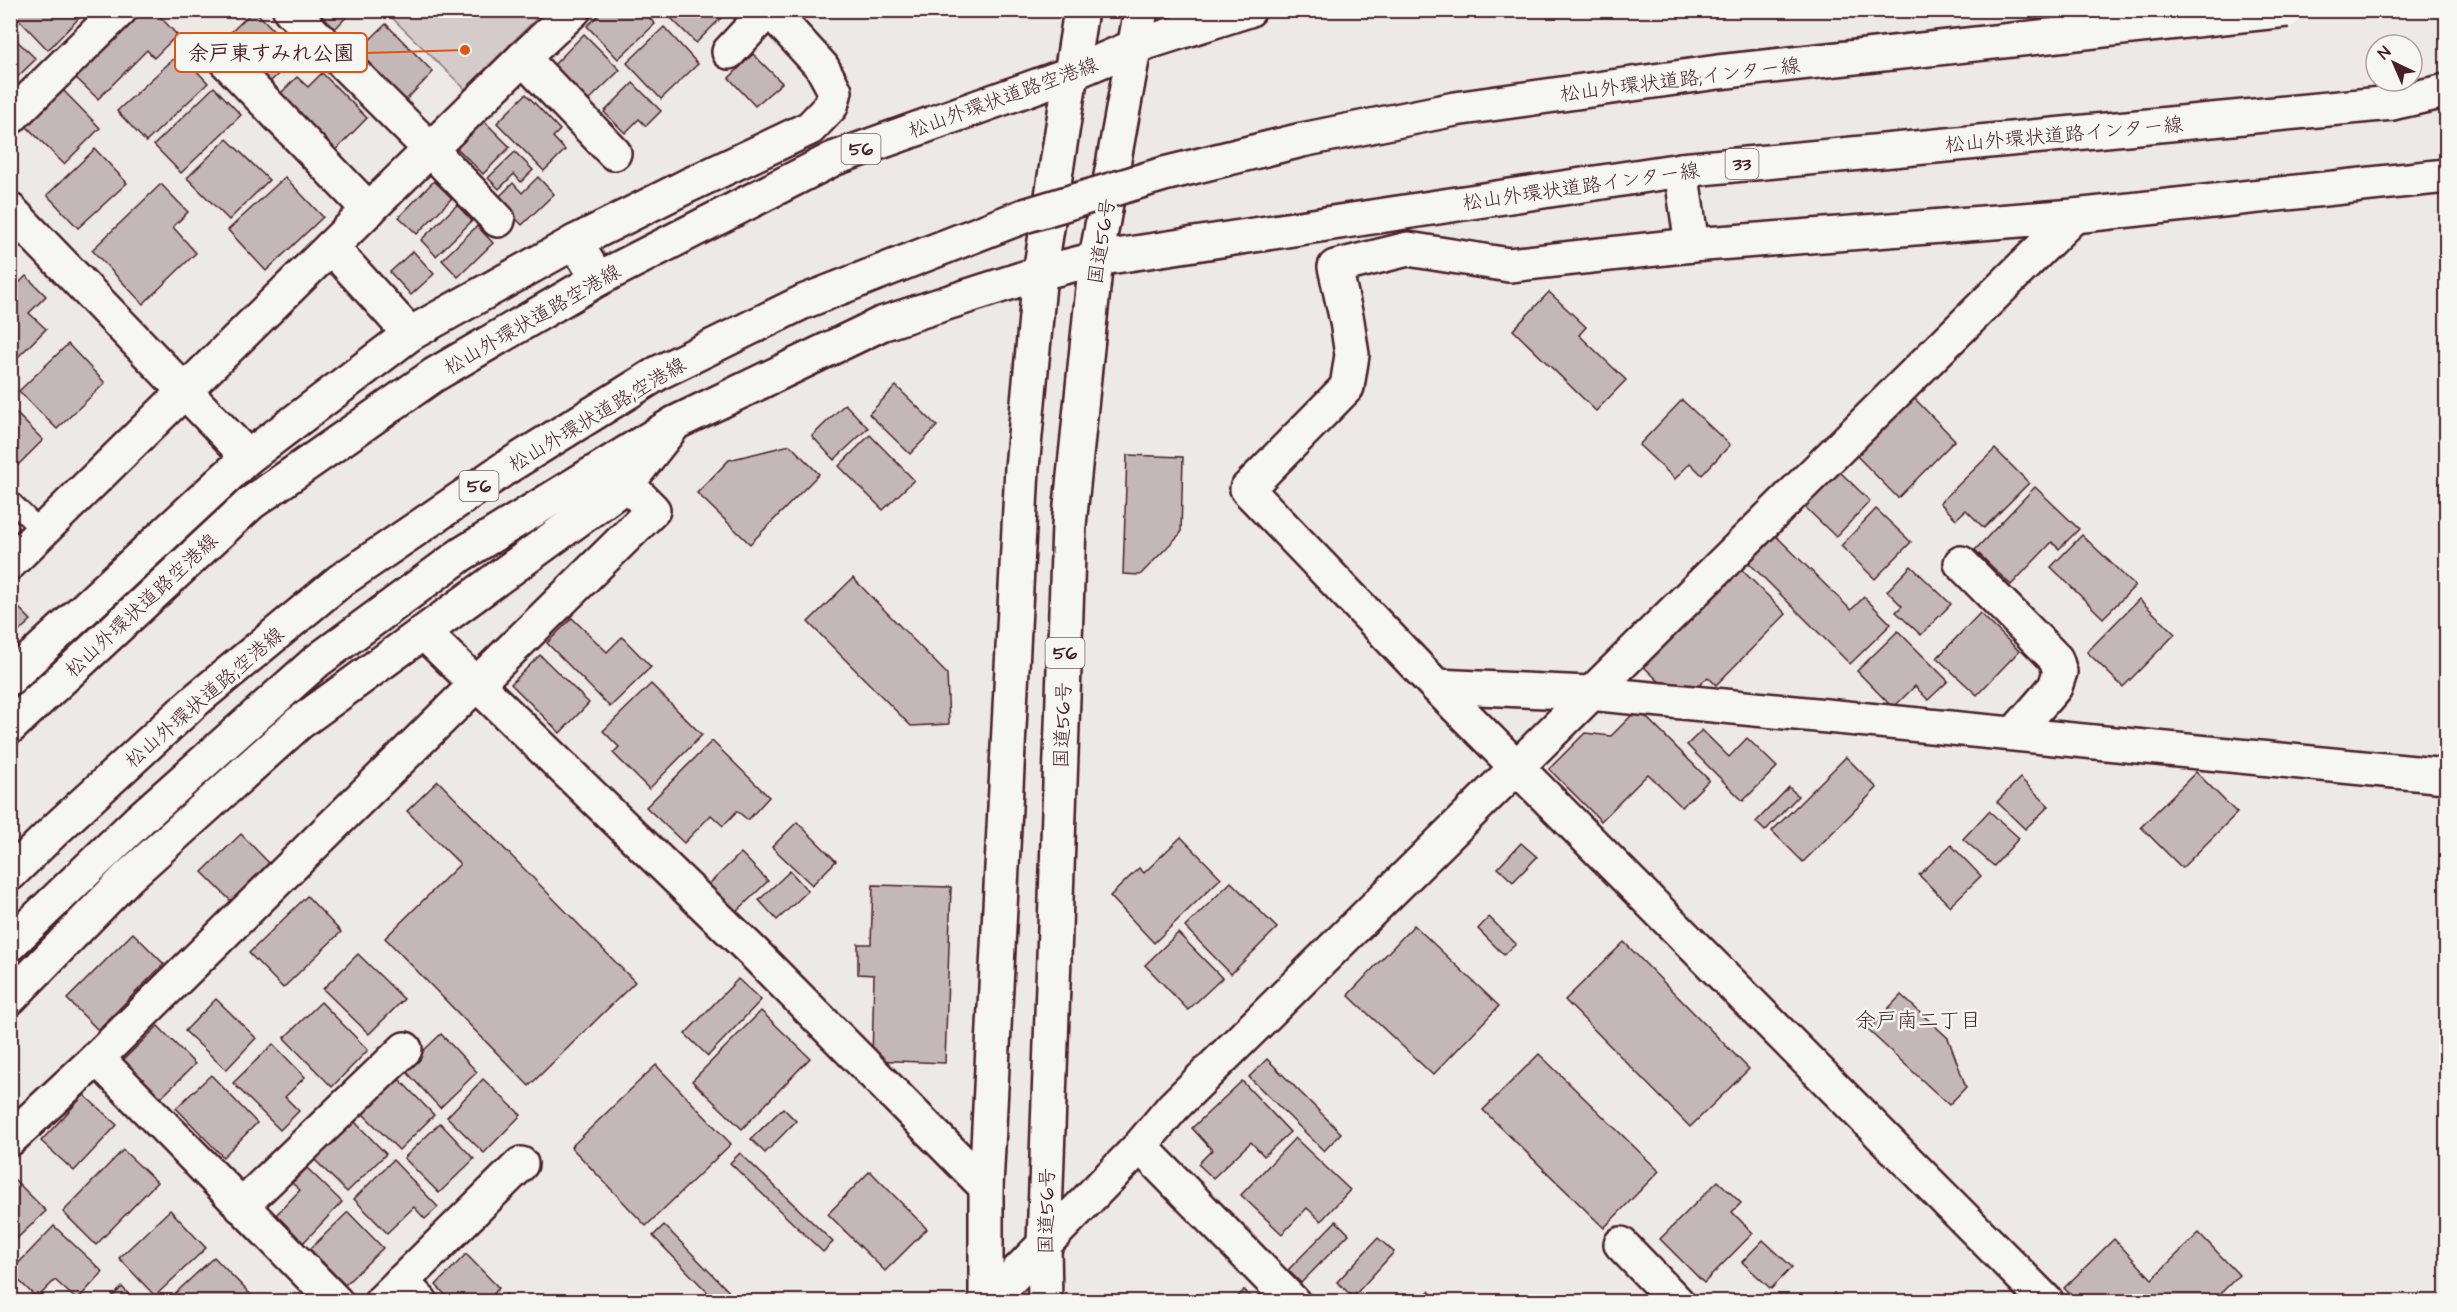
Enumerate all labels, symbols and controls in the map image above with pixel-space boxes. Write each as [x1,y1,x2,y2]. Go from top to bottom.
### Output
callout: 余戸東すみれ公園 [175,33,367,72]
north arrow [2364,33,2424,93]
text: 余戸東すみれ公園 [188,39,354,68]
text: N [2373,42,2396,64]
street label: 松山外環状道路空港線 [905,51,1102,145]
street label: 松山外環状道路;インター線 [1558,51,1802,109]
street label: 松山外環状道路インター線 [1944,111,2184,159]
road number: 56 [842,134,880,164]
road number: 33 [1726,149,1758,179]
street label: 松山外環状道路インター線 [1461,156,1702,217]
street label: 国道56号 [1081,196,1123,286]
street label: 松山外環状道路空港線 [439,258,626,382]
street label: 松山外環状道路;空港線 [504,351,692,479]
road number: 56 [460,471,498,501]
street label: 松山外環状道路空港線 [59,527,224,684]
street label: 松山外環状道路;空港線 [119,621,290,775]
road number: 56 [1046,638,1084,668]
street label: 国道56号 [1047,681,1079,769]
district label: 余戸南二丁目 [1855,1006,1981,1035]
street label: 国道56号 [1032,1167,1062,1255]

